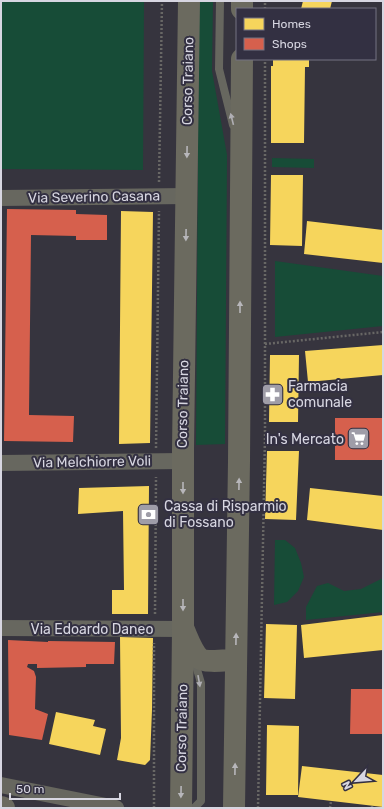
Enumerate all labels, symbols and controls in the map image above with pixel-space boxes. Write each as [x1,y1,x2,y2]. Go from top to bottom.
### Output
legend [236,8,376,60]
text: Homes [272,17,311,31]
street label: Corso Traiano [179,37,197,125]
text: Shops [272,37,307,51]
one-way arrow [229,113,235,125]
one-way arrow [184,146,190,159]
street label: Via Severino Casana [28,187,160,207]
one-way arrow [183,229,189,242]
one-way arrow [237,300,243,313]
street label: Corso Traiano [174,360,192,448]
place label: Farmacia comunale [288,378,352,411]
pharmacy icon: Farmacia comunale [259,381,285,407]
supermarket icon: In's Mercato [346,426,372,452]
place label: In's Mercato [266,431,344,448]
street label: Via Melchiorre Voli [33,452,151,472]
one-way arrow [236,477,242,490]
one-way arrow [180,482,186,495]
place label: Cassa di Risparmio di Fossano [164,498,287,531]
bank icon: Cassa di Risparmio di Fossano [135,501,161,527]
one-way arrow [180,599,186,612]
street label: Via Edoardo Daneo [31,621,153,638]
one-way arrow [233,633,240,645]
one-way arrow [197,675,203,687]
street label: Corso Traiano [173,684,191,772]
north arrow [336,761,376,801]
one-way arrow [231,763,238,775]
scale bar [10,775,120,801]
text: N [340,779,355,792]
text: 50 m [16,782,44,796]
one-way arrow [178,786,184,799]

